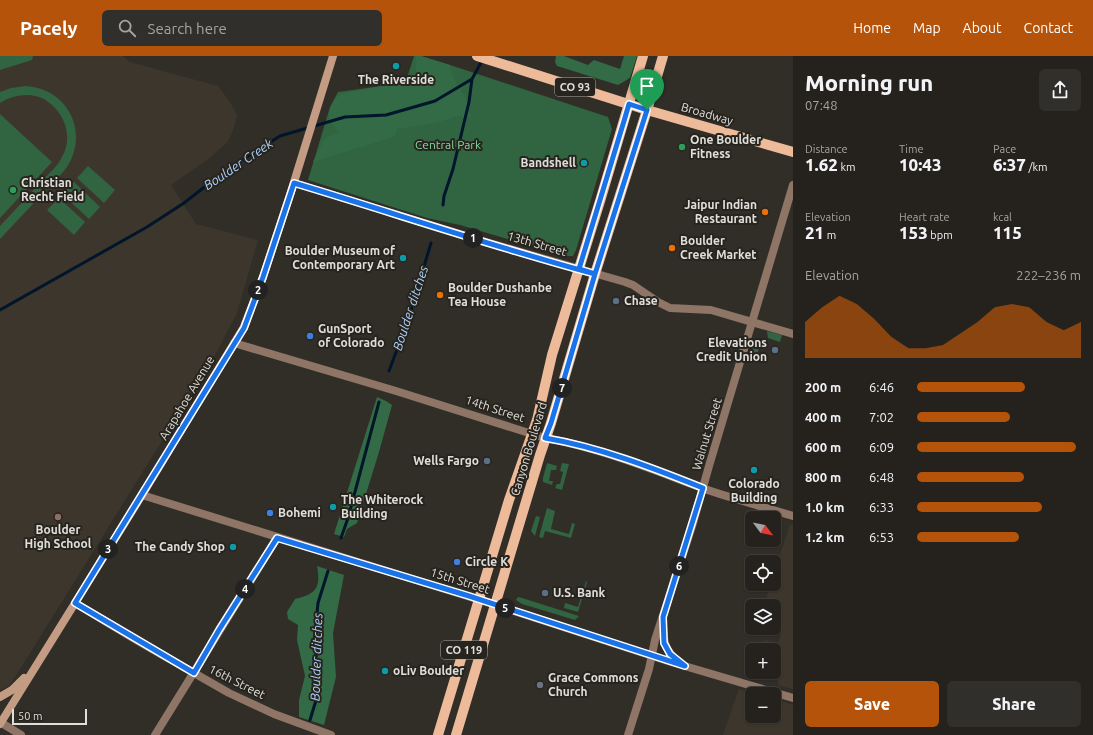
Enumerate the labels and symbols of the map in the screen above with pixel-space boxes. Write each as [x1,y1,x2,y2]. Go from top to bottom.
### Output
marker: The Riverside [391,61,401,71]
pin [630,69,664,110]
place label: The Riverside [358,73,434,86]
road number: CO 93 [555,78,595,96]
street label: Broadway [680,100,735,127]
place label: One Boulder Fitness [690,133,761,160]
water label: Boulder Creek [201,136,275,192]
park label: Central Park [415,138,481,151]
marker: One Boulder Fitness [677,142,687,152]
place label: Bandshell [520,156,576,169]
marker: Bandshell [579,158,589,168]
place label: Christian Recht Field [21,176,84,203]
marker: Christian Recht Field [8,185,18,195]
place label: Jaipur Indian Restaurant [684,198,757,225]
marker: Jaipur Indian Restaurant [760,207,770,217]
pin: 1 [463,228,483,248]
street label: 13th Street [506,229,569,258]
place label: Boulder Creek Market [680,234,756,261]
marker: Boulder Creek Market [667,243,677,253]
place label: Boulder Museum of Contemporary Art [285,244,396,271]
marker: Boulder Museum of Contemporary Art [398,253,408,263]
water label: Boulder ditches [390,263,430,352]
pin: 2 [248,280,268,300]
place label: Boulder Dushanbe Tea House [448,281,552,308]
marker: Boulder Dushanbe Tea House [435,290,445,300]
place label: Chase [624,294,658,307]
marker: Chase [611,296,621,306]
place label: GunSport of Colorado [318,322,384,349]
marker: GunSport of Colorado [305,331,315,341]
place label: Elevations Credit Union [696,336,767,363]
marker: Elevations Credit Union [770,345,780,355]
street label: Arapahoe Avenue [156,354,217,442]
pin: 7 [552,378,572,398]
street label: 14th Street [464,393,527,424]
street label: Walnut Street [689,396,724,472]
street label: Canyon Boulevard [508,400,549,497]
place label: Wells Fargo [413,454,479,467]
marker: Wells Fargo [482,456,492,466]
marker: Colorado Building [749,465,759,475]
place label: Colorado Building [728,477,780,504]
place label: The Whiterock Building [341,493,423,520]
marker: The Whiterock Building [328,502,338,512]
place label: Bohemi [278,506,321,519]
marker: Bohemi [265,508,275,518]
north arrow [745,511,781,547]
marker: Boulder High School [53,512,63,522]
place label: Boulder High School [25,523,92,550]
pin: 3 [98,539,118,559]
place label: The Candy Shop [135,540,225,553]
marker: The Candy Shop [228,542,238,552]
place label: Circle K [465,555,508,568]
pin: 6 [669,556,689,576]
marker: Circle K [452,557,462,567]
street label: 15th Street [429,565,492,596]
pin: 4 [235,579,255,599]
place label: U.S. Bank [553,586,605,599]
marker: U.S. Bank [540,588,550,598]
pin: 5 [495,598,515,618]
water label: Boulder ditches [307,612,325,701]
road number: CO 119 [441,641,487,659]
street label: 16th Street [207,662,268,701]
place label: oLiv Boulder [393,664,464,677]
marker: oLiv Boulder [380,666,390,676]
place label: Grace Commons Church [548,671,639,698]
marker: Grace Commons Church [535,680,545,690]
scale bar [12,707,87,726]

